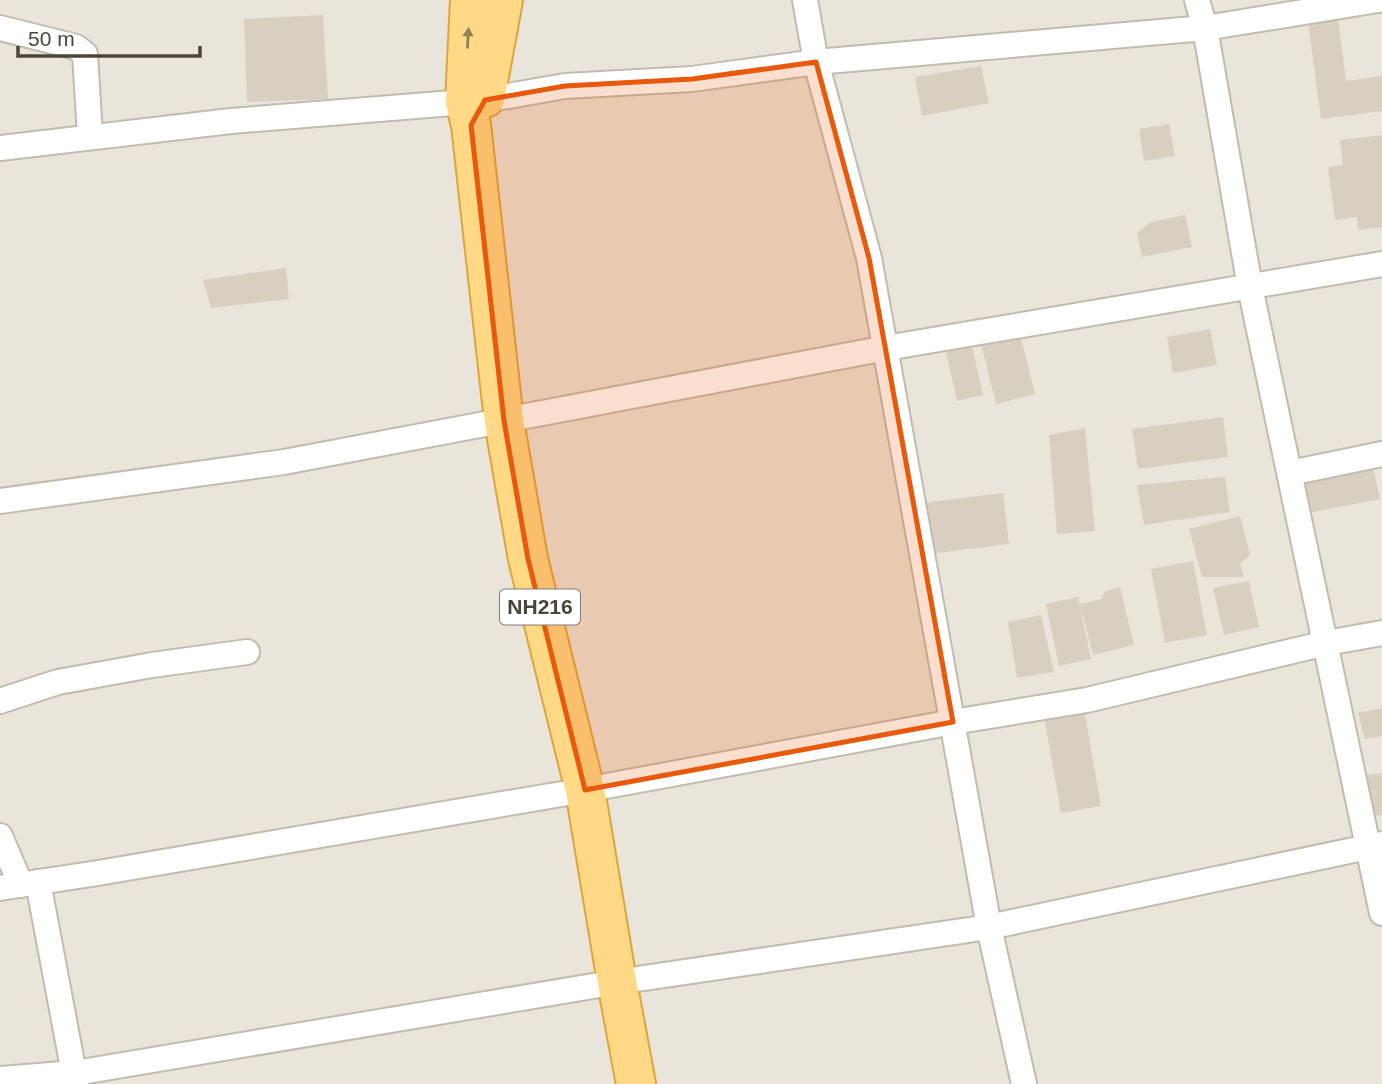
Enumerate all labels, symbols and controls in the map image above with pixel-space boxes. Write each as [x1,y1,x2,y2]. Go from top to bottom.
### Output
scale bar [18,14,200,58]
text: 50 m [28,27,75,50]
one-way arrow [462,27,473,49]
road number: NH216 [500,590,580,624]

